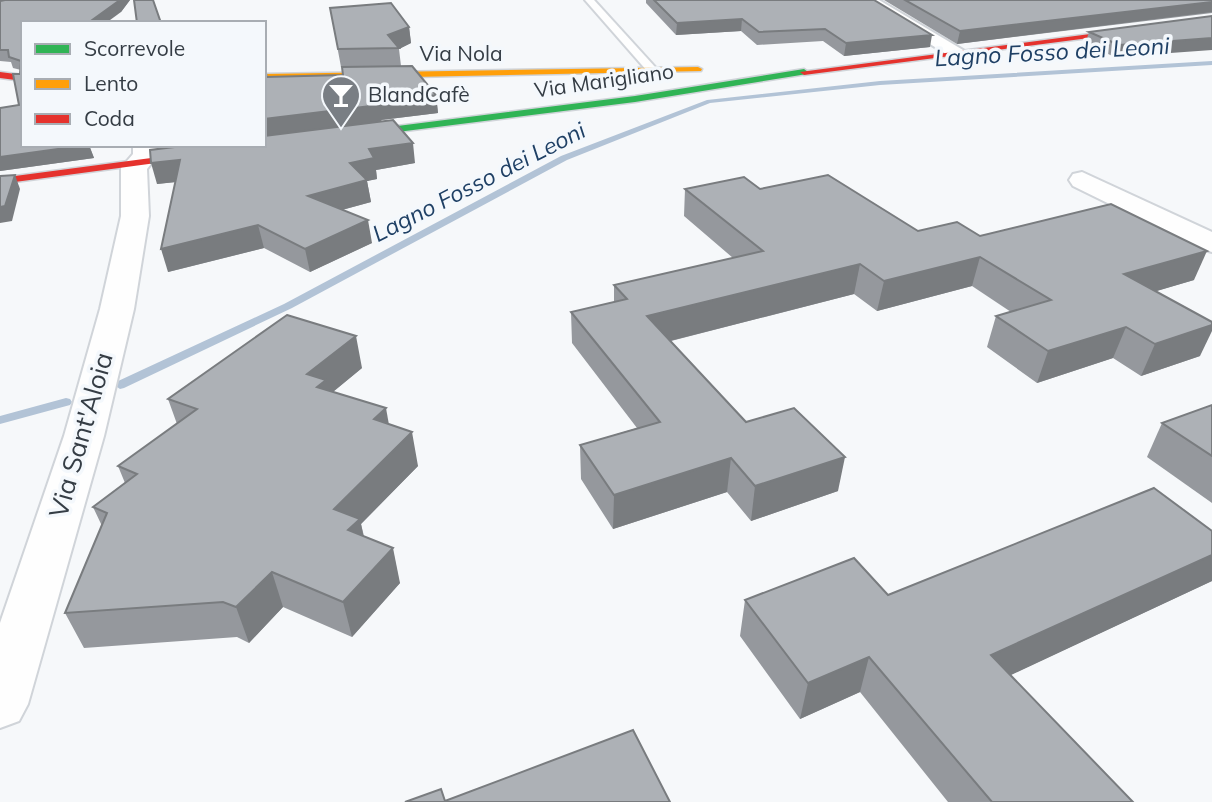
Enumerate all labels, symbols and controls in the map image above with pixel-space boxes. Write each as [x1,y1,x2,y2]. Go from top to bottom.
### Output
legend [21,21,266,147]
water label: Lagno Fosso dei Leoni [934,31,1171,72]
text: Scorrevole [84,35,185,61]
street label: Via Nola [419,40,503,66]
street label: Via Marigliano [532,57,675,103]
text: Lento [84,70,138,96]
bar icon: BlandCafè [320,74,362,129]
place label: BlandCafè [368,81,470,107]
text: Coda [84,105,135,131]
water label: Lagno Fosso dei Leoni [367,115,591,248]
street label: Via Sant'Aloia [41,348,120,521]

